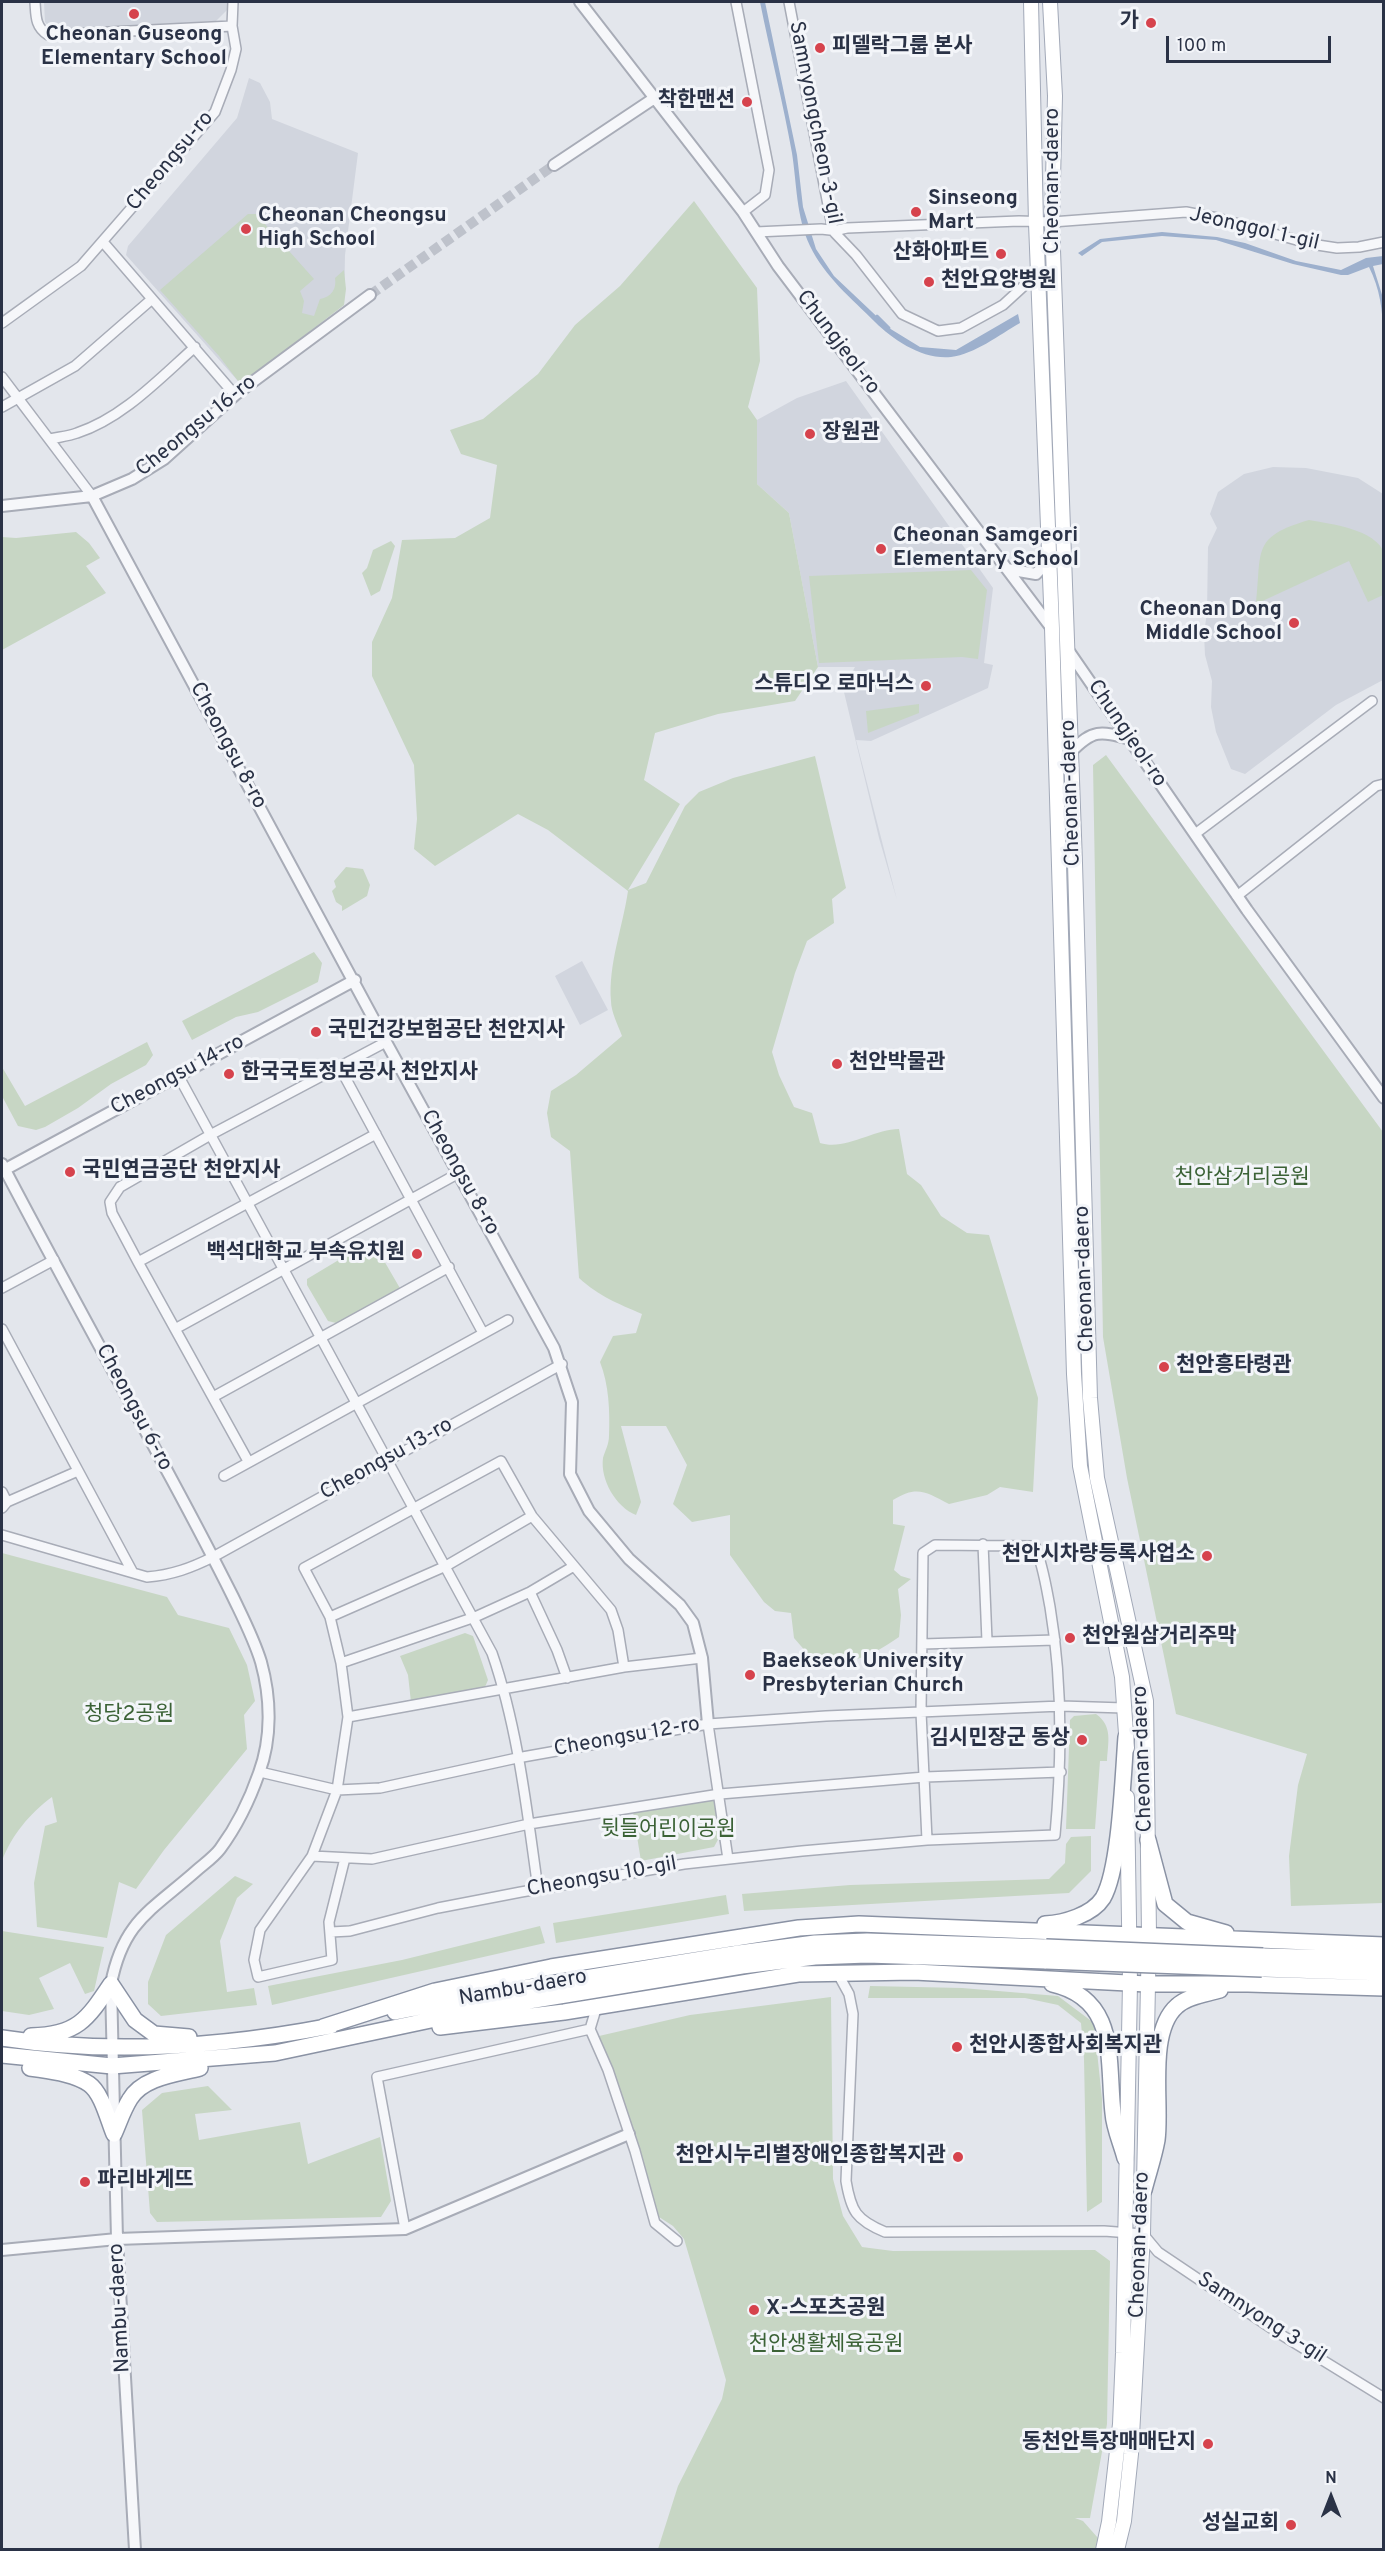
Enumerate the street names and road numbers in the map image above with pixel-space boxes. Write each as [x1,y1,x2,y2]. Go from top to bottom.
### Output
street label: Samnyongcheon 3-gil [782,19,846,227]
street label: Cheongsu-ro [122,107,220,217]
street label: Cheonan-daero [1041,108,1067,254]
street label: Jeonggol 1-gil [1187,203,1321,257]
street label: Chungjeol-ro [790,286,884,400]
street label: Cheongsu 16-ro [132,371,262,483]
street label: Chungjeol-ro [1081,676,1171,792]
street label: Cheongsu 8-ro [183,678,271,814]
street label: Cheonan-daero [1057,719,1087,867]
street label: Cheongsu 14-ro [107,1030,249,1122]
street label: Cheongsu 8-ro [414,1106,504,1240]
street label: Cheonan-daero [1071,1205,1101,1353]
street label: Cheongsu 6-ro [89,1340,177,1476]
street label: Cheongsu 13-ro [316,1413,458,1507]
street label: Cheonan-daero [1129,1685,1159,1833]
street label: Cheongsu 12-ro [552,1713,702,1763]
street label: Cheongsu 10-gil [525,1852,679,1904]
street label: Nambu-daero [457,1965,589,2013]
street label: Cheonan-daero [1126,2171,1156,2319]
street label: Nambu-daero [105,2243,137,2373]
street label: Samnyong 3-gil [1192,2268,1330,2370]

